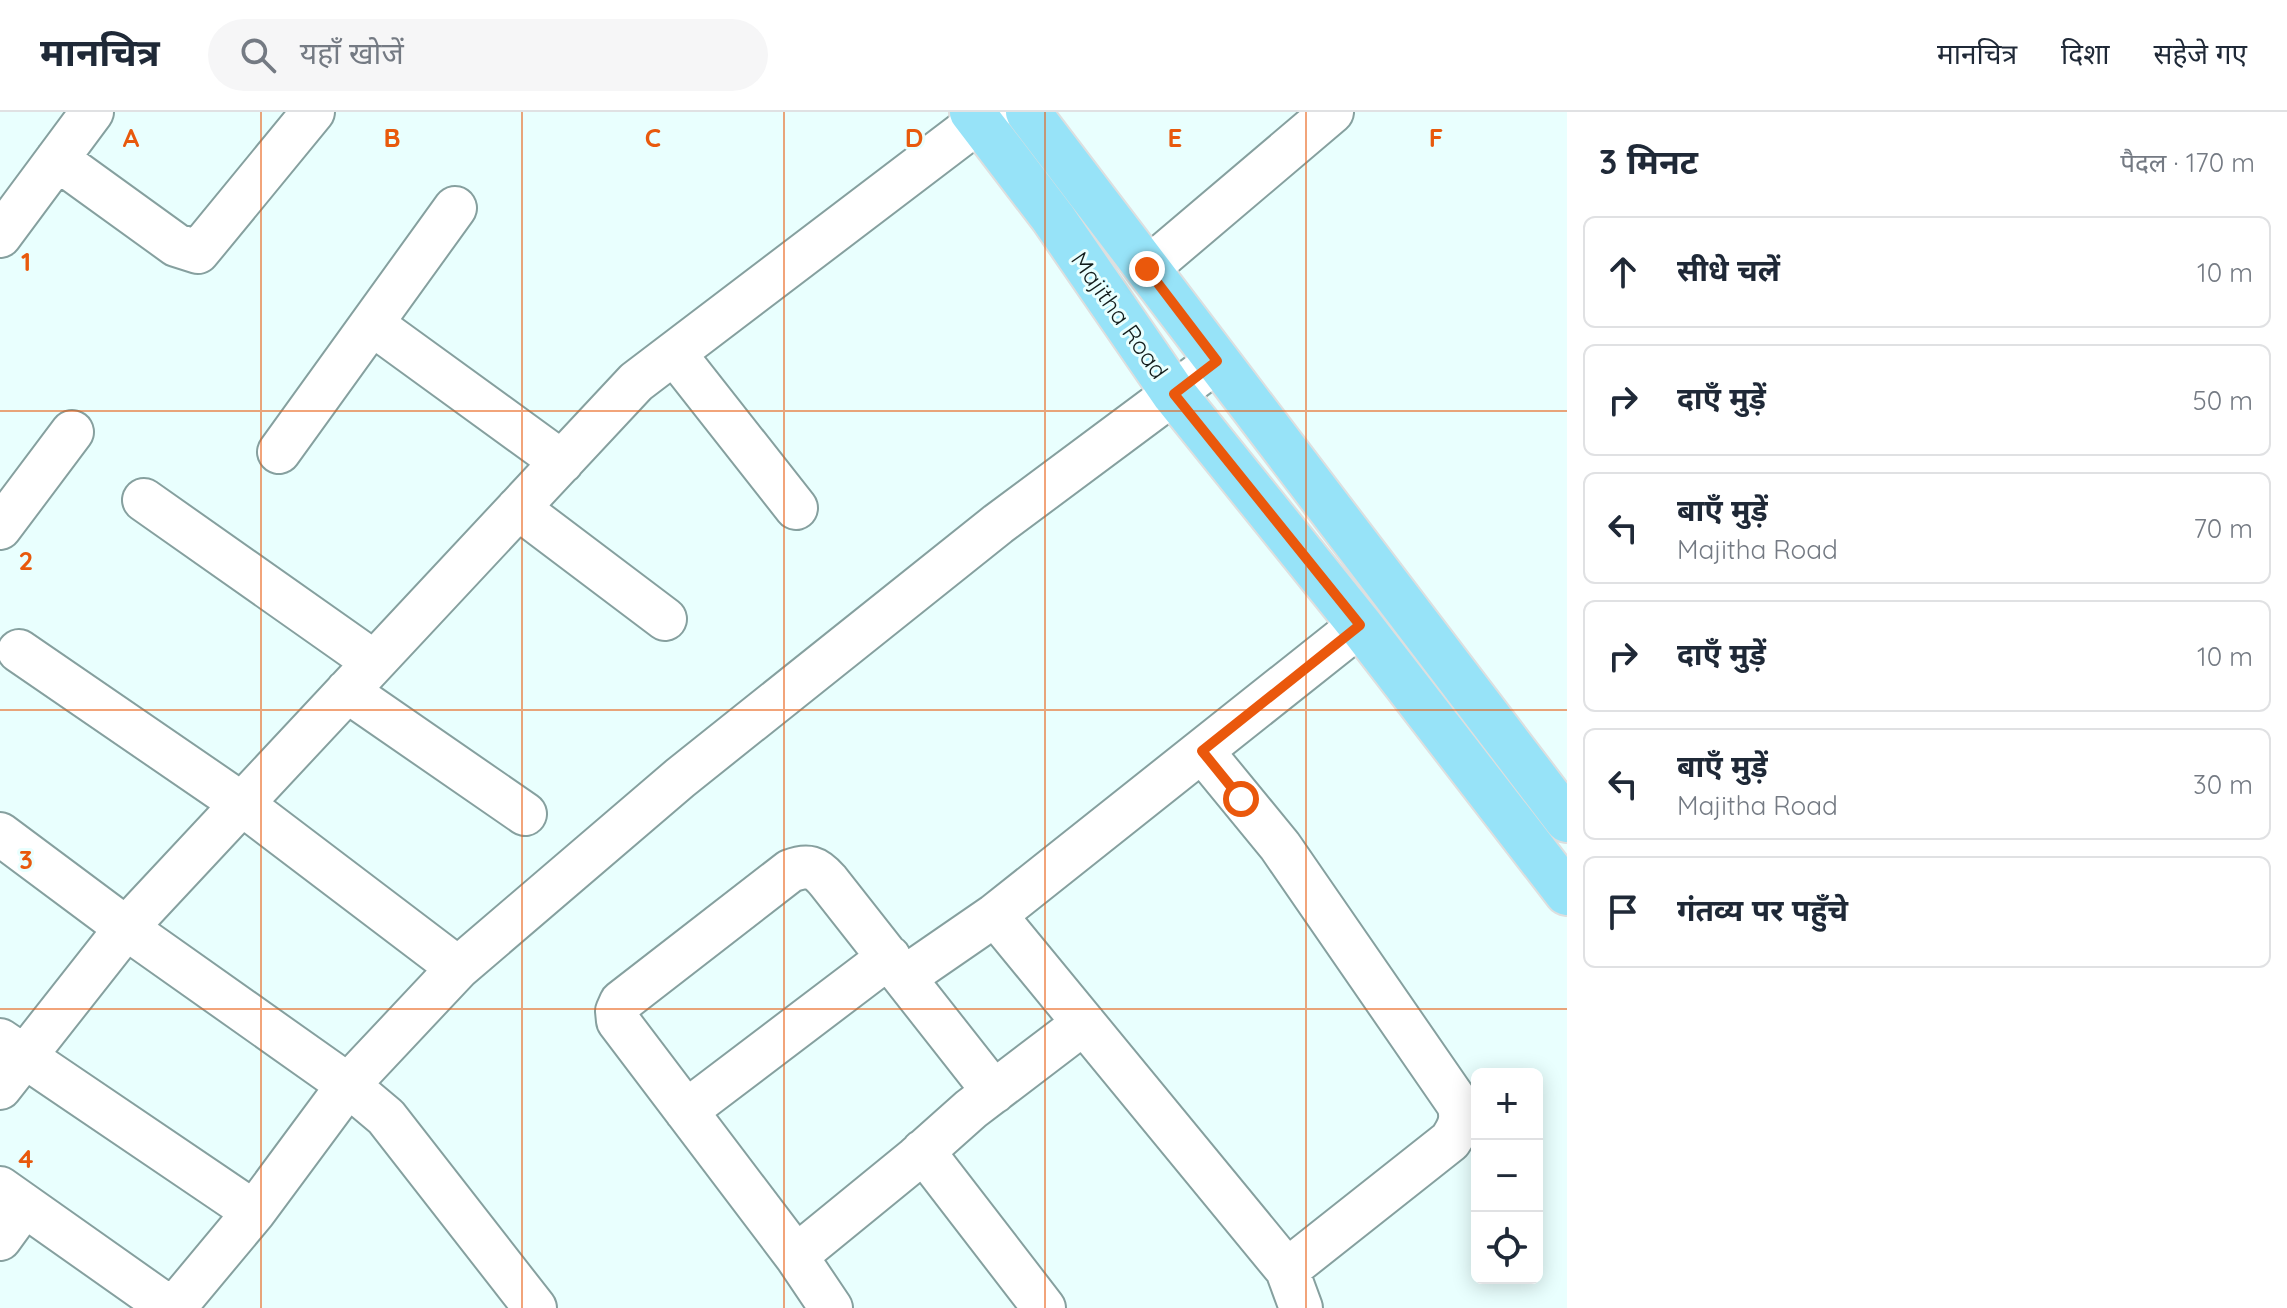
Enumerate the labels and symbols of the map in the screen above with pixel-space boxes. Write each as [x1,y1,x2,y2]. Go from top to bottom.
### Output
text: A [123,121,140,154]
text: B [383,121,401,154]
text: C [645,121,661,154]
text: D [905,121,923,154]
text: E [1168,121,1182,154]
text: F [1429,121,1443,154]
text: 1 [21,245,31,278]
street label: Majitha Road [1065,246,1175,384]
route end [1129,251,1165,287]
text: 2 [19,544,33,577]
route start [1223,781,1259,817]
text: 3 [19,843,33,876]
text: 4 [18,1142,34,1175]

